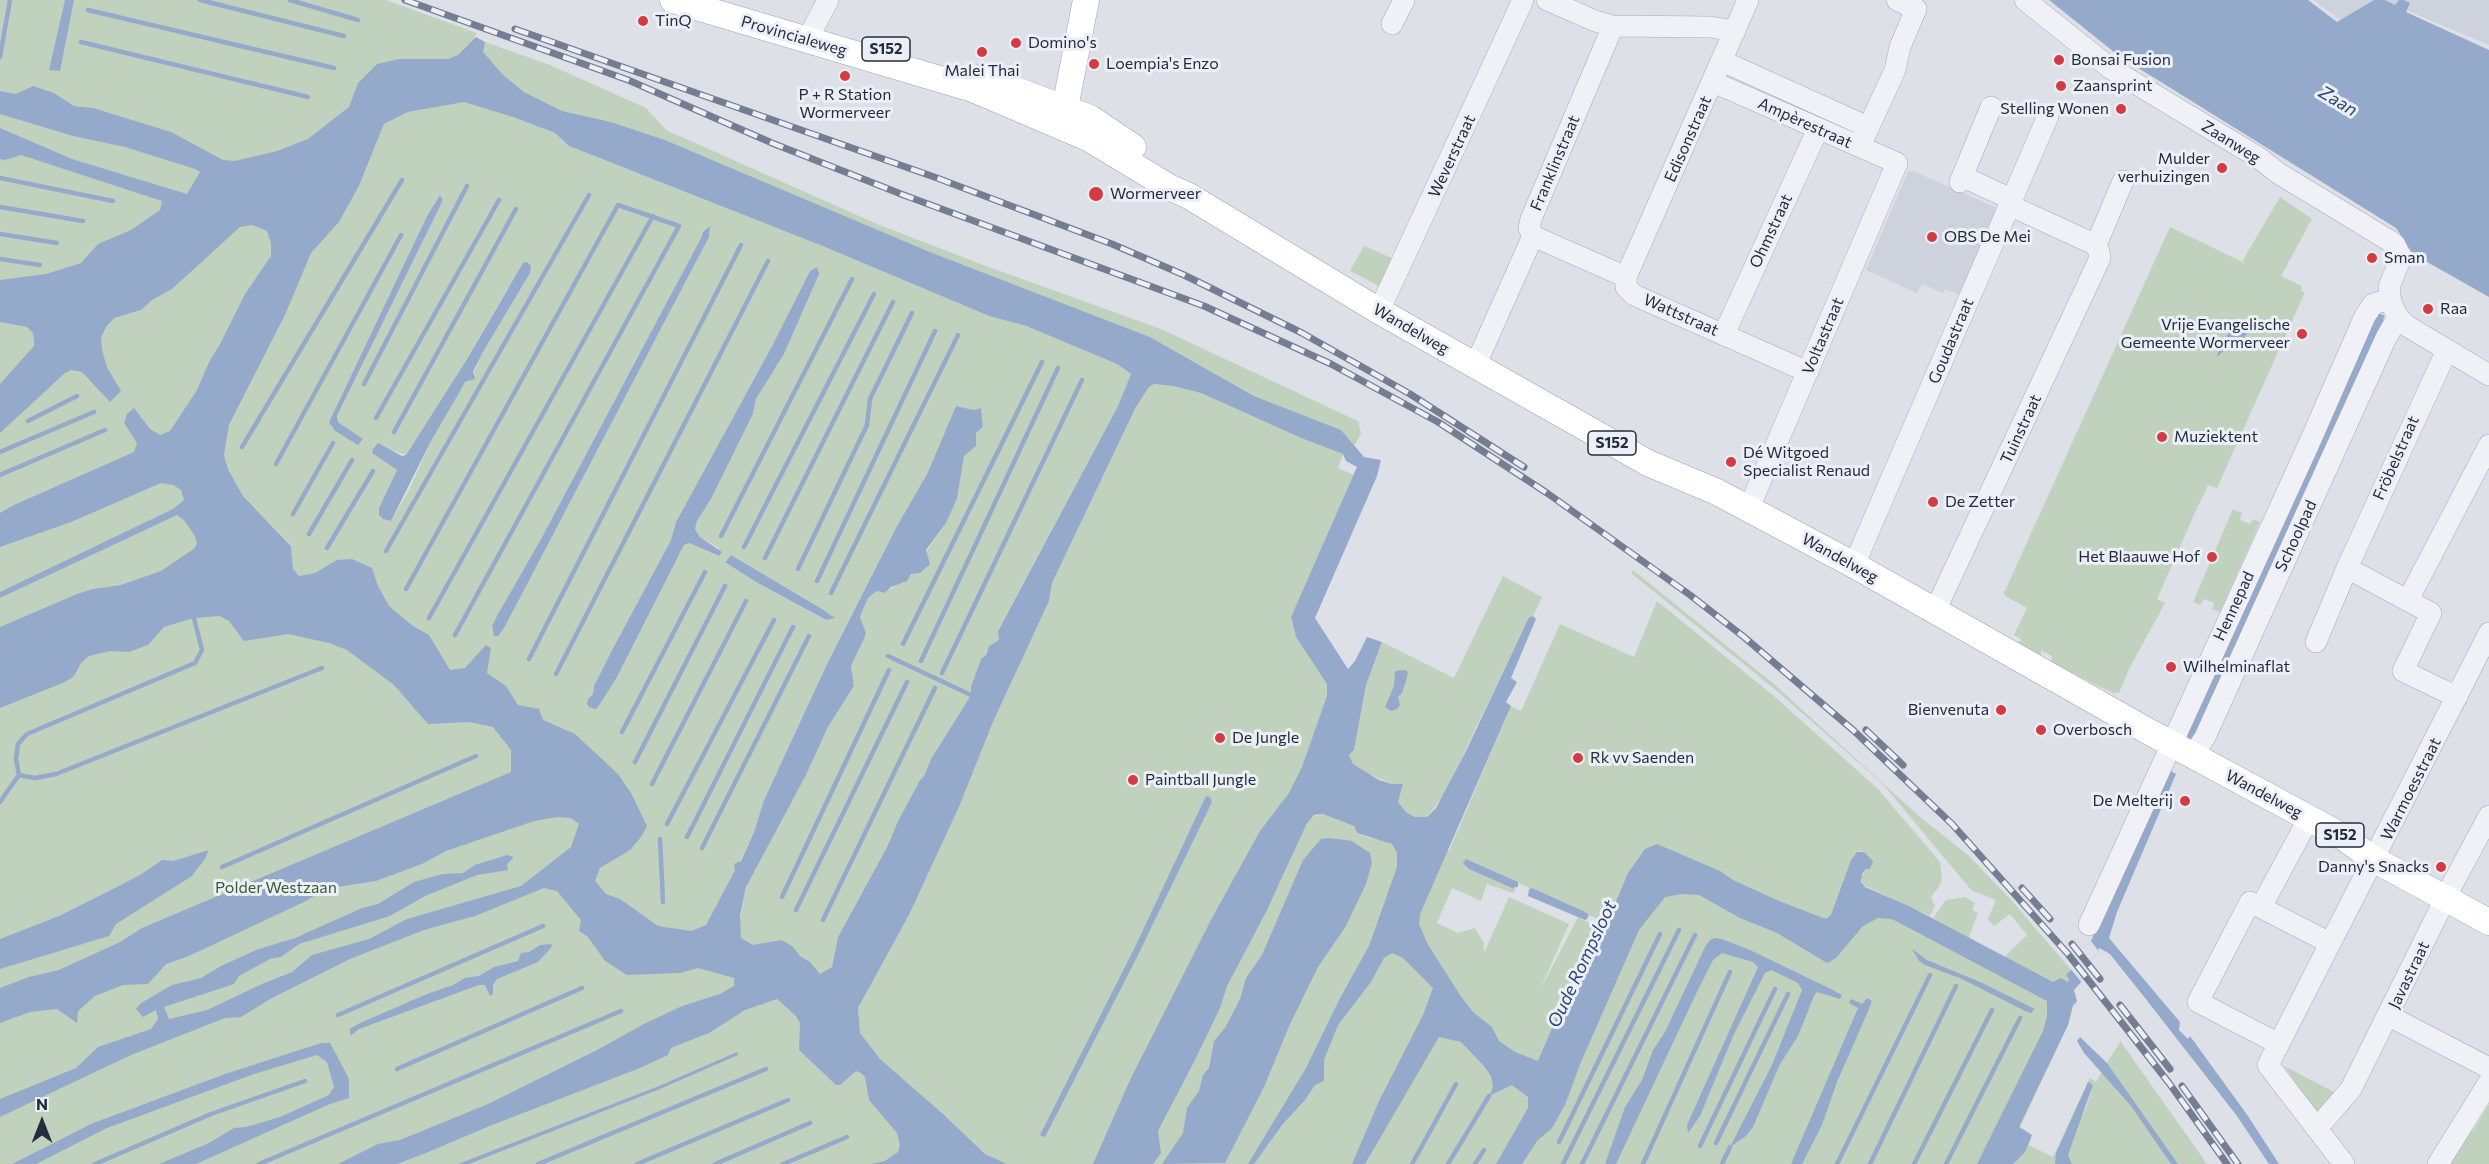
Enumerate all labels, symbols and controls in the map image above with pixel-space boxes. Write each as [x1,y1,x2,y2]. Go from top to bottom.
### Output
place label: TinQ [655,11,692,31]
street label: Provincialeweg [739,12,849,60]
marker: TinQ [636,14,650,28]
place label: Domino's [1028,33,1097,53]
marker: Domino's [1009,36,1023,50]
road number: S152 [862,37,910,61]
marker: Malei Thai [975,45,989,59]
place label: Bonsai Fusion [2071,50,2171,70]
marker: Bonsai Fusion [2052,53,2066,67]
place label: Loempia's Enzo [1106,54,1219,74]
marker: Loempia's Enzo [1087,57,1101,71]
place label: Malei Thai [944,61,1020,81]
marker: P + R Station Wormerveer [838,69,852,83]
place label: Zaansprint [2073,76,2153,96]
marker: Zaansprint [2054,79,2068,93]
water label: Zaan [2315,81,2361,121]
place label: P + R Station Wormerveer [799,85,891,123]
street label: Edisonstraat [1660,93,1716,185]
street label: Ampèrestraat [1755,94,1855,152]
place label: Stelling Wonen [2000,99,2109,119]
marker: Stelling Wonen [2114,102,2128,116]
street label: Weverstraat [1424,112,1480,200]
street label: Franklinstraat [1526,112,1584,214]
street label: Zaanweg [2198,116,2264,168]
place label: Mulder verhuizingen [2118,149,2210,187]
marker: Mulder verhuizingen [2215,161,2229,175]
place label: Wormerveer [1110,184,1201,204]
marker: Wormerveer [1087,185,1105,203]
street label: Ohmstraat [1745,191,1797,271]
place label: OBS De Mei [1944,227,2031,247]
marker: OBS De Mei [1925,230,1939,244]
place label: Sman [2384,248,2425,268]
marker: Sman [2365,251,2379,265]
street label: Wattstraat [1640,290,1722,340]
street label: Voltastraat [1798,295,1848,377]
street label: Goudastraat [1924,295,1978,387]
place label: Raa [2440,299,2467,319]
street label: Wandelweg [1370,300,1452,358]
marker: Raa [2421,302,2435,316]
place label: Vrije Evangelische Gemeente Wormerveer [2121,315,2290,353]
marker: Vrije Evangelische Gemeente Wormerveer [2295,327,2309,341]
street label: Tuinstraat [1997,391,2045,467]
street label: Fröbelstraat [2369,413,2423,503]
place label: Muziektent [2174,427,2258,447]
marker: Muziektent [2155,430,2169,444]
road number: S152 [1588,431,1636,455]
place label: Dé Witgoed Specialist Renaud [1743,443,1870,481]
marker: Dé Witgoed Specialist Renaud [1724,455,1738,469]
place label: De Zetter [1945,492,2015,512]
marker: De Zetter [1926,495,1940,509]
street label: Schoolpad [2271,497,2321,575]
street label: Wandelweg [1798,529,1882,587]
place label: Het Blaauwe Hof [2078,547,2200,567]
marker: Het Blaauwe Hof [2205,550,2219,564]
street label: Hennepad [2210,568,2258,644]
place label: Wilhelminaflat [2183,657,2290,677]
marker: Wilhelminaflat [2164,660,2178,674]
place label: Bienvenuta [1908,700,1989,720]
marker: Bienvenuta [1994,703,2008,717]
place label: Overbosch [2053,720,2132,740]
marker: Overbosch [2034,723,2048,737]
place label: De Jungle [1232,728,1299,748]
marker: De Jungle [1213,731,1227,745]
street label: Warmoesstraat [2377,734,2445,844]
place label: Rk vv Saenden [1590,748,1694,768]
marker: Rk vv Saenden [1571,751,1585,765]
street label: Wandelweg [2222,766,2306,822]
place label: Paintball Jungle [1145,770,1256,790]
marker: Paintball Jungle [1126,773,1140,787]
place label: De Melterij [2092,791,2173,811]
marker: De Melterij [2178,794,2192,808]
road number: S152 [2316,823,2364,847]
place label: Danny's Snacks [2318,857,2429,877]
marker: Danny's Snacks [2434,860,2448,874]
park label: Polder Westzaan [215,878,337,898]
water label: Oude Rompsloot [1543,897,1621,1031]
street label: Javastraat [2384,938,2434,1012]
north arrow [12,1092,72,1152]
text: N [36,1094,48,1113]

